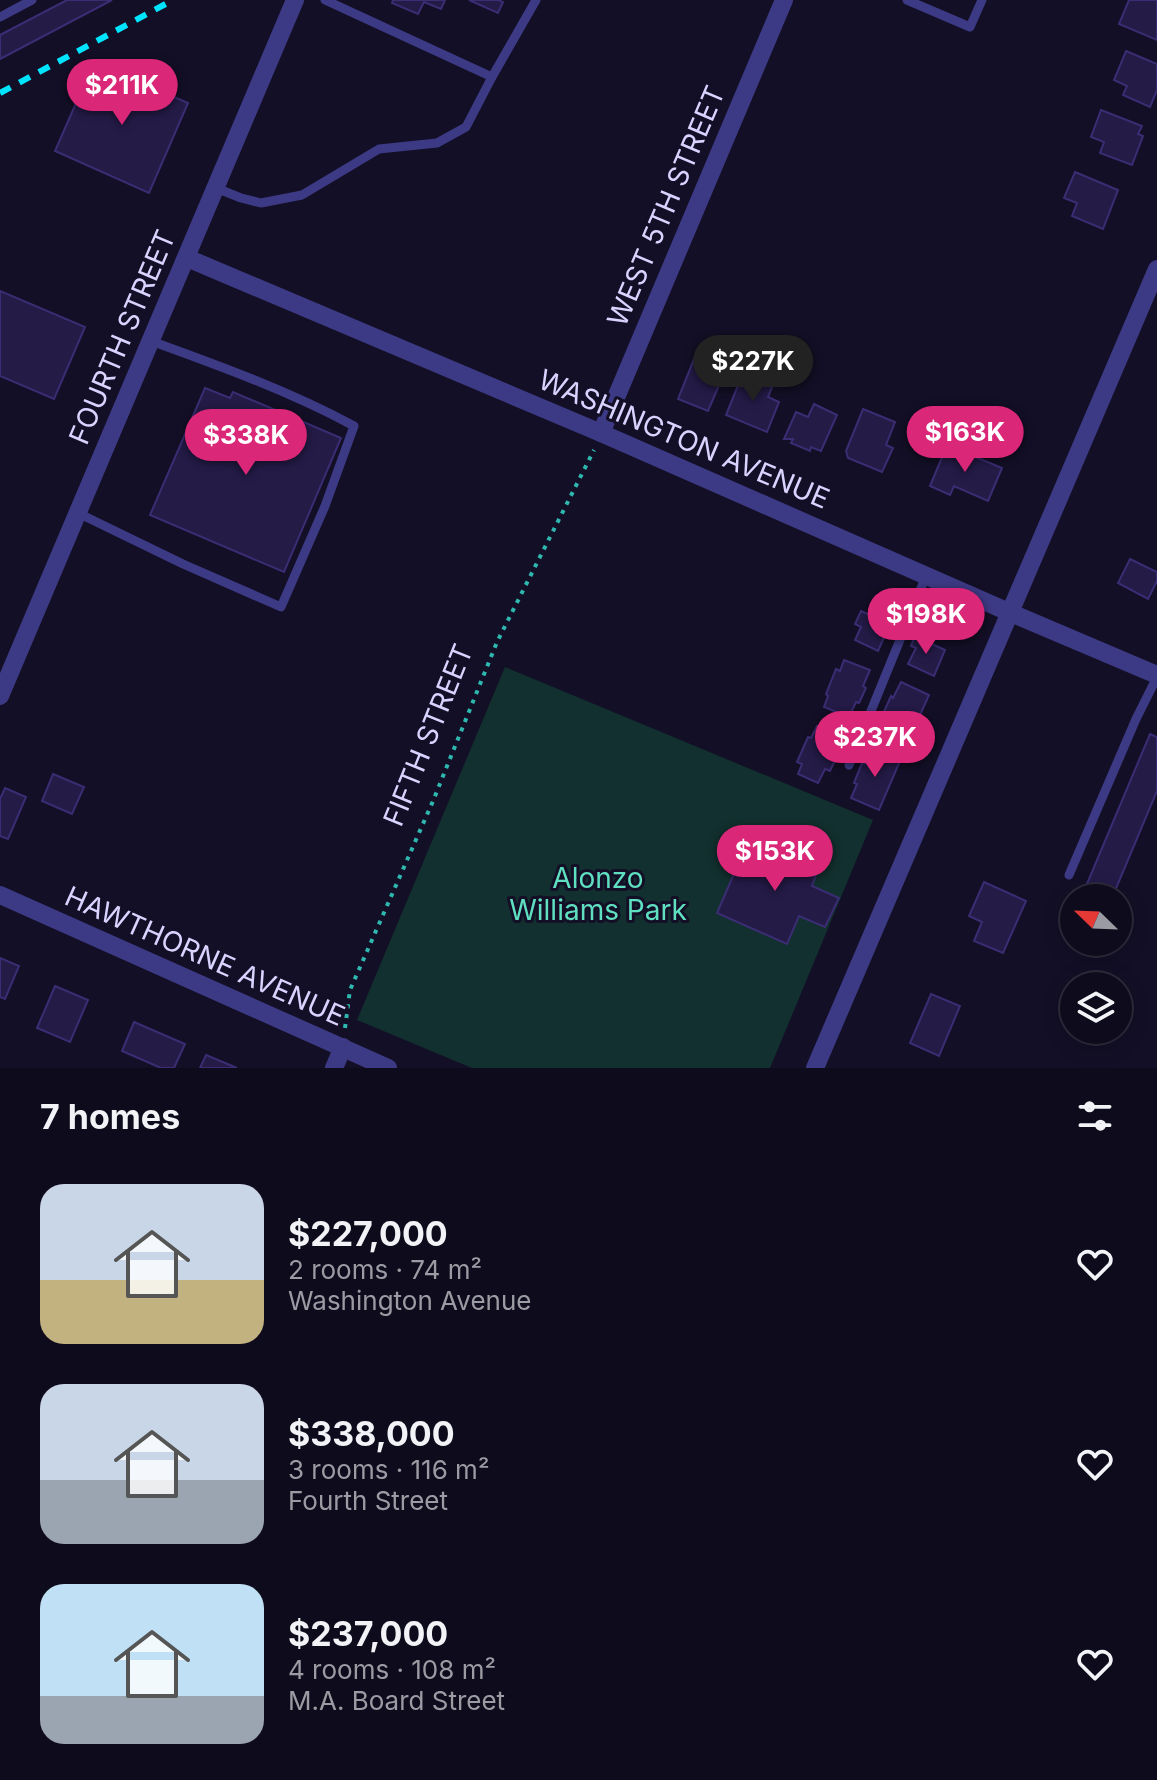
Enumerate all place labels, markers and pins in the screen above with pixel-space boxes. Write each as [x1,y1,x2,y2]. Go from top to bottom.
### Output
pin: $211K [66,59,178,127]
pin: $227K [697,335,809,403]
pin: $163K [909,406,1021,474]
pin: $338K [190,409,302,477]
pin: $198K [870,588,982,656]
pin: $237K [819,711,931,779]
pin: $153K [719,825,831,893]

